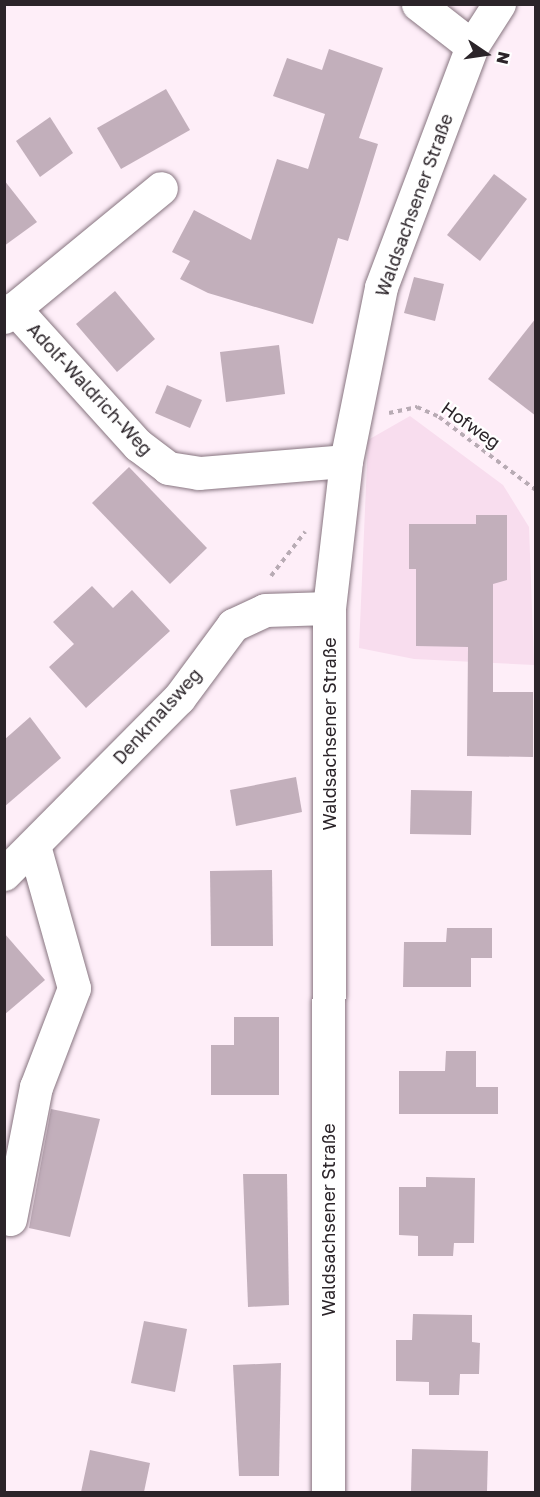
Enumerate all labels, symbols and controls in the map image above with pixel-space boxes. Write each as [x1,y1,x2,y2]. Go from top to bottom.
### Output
north arrow [456,24,516,84]
text: N [492,50,515,66]
street label: Waldsachsener Straße [371,111,457,299]
street label: Adolf-Waldrich-Weg [23,318,157,460]
street label: Hofweg [437,397,505,453]
street label: Waldsachsener Straße [318,637,340,831]
street label: Denkmalsweg [108,664,206,768]
street label: Waldsachsener Straße [317,1123,339,1317]

